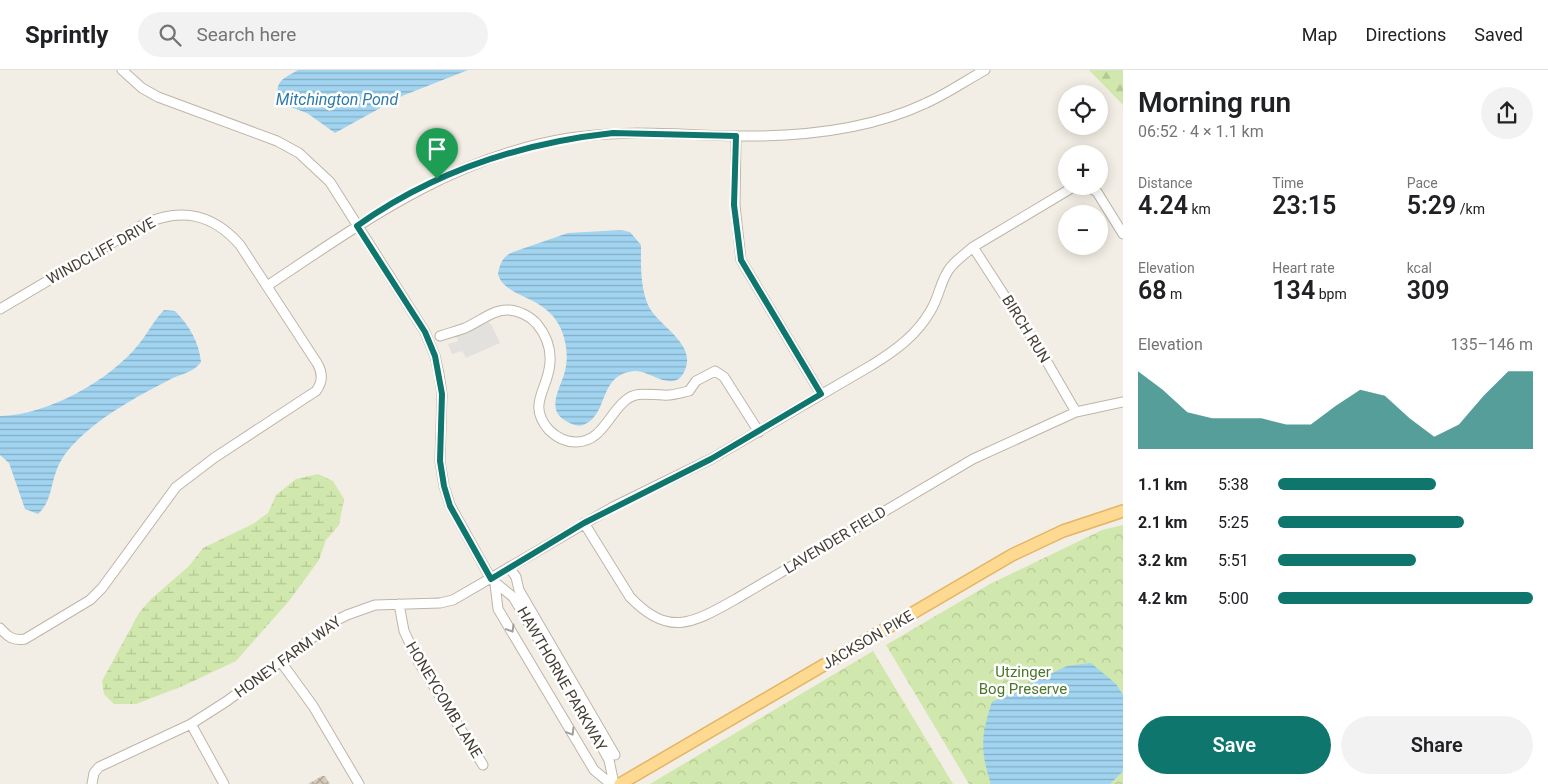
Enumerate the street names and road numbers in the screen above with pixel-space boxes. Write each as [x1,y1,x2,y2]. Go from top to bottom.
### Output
street label: WINDCLIFF DRIVE [44,213,159,288]
street label: BIRCH RUN [998,292,1054,366]
street label: LAVENDER FIELD [781,502,889,578]
street label: HAWTHORNE PARKWAY [513,604,611,754]
street label: JACKSON PIKE [819,606,917,673]
street label: HONEY FARM WAY [231,612,345,702]
street label: HONEYCOMB LANE [402,639,486,762]

